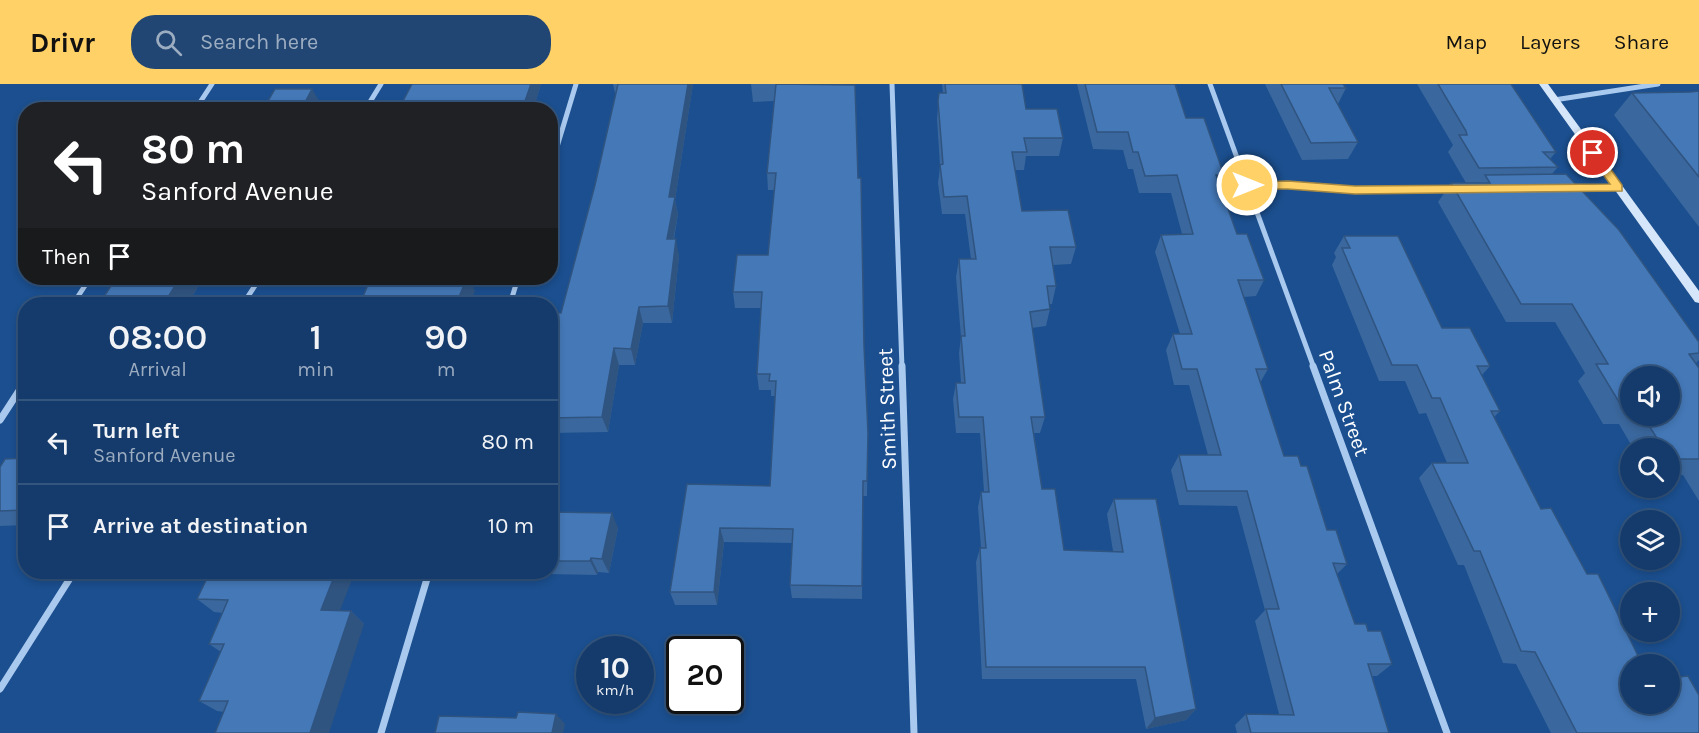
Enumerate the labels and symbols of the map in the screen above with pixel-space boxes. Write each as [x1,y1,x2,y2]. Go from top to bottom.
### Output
pin [1567,127,1618,178]
position arrow [1215,153,1279,217]
street label: Palm Street [1314,347,1374,460]
street label: Smith Street [873,348,901,470]
speed limit sign: 20 [666,636,744,714]

